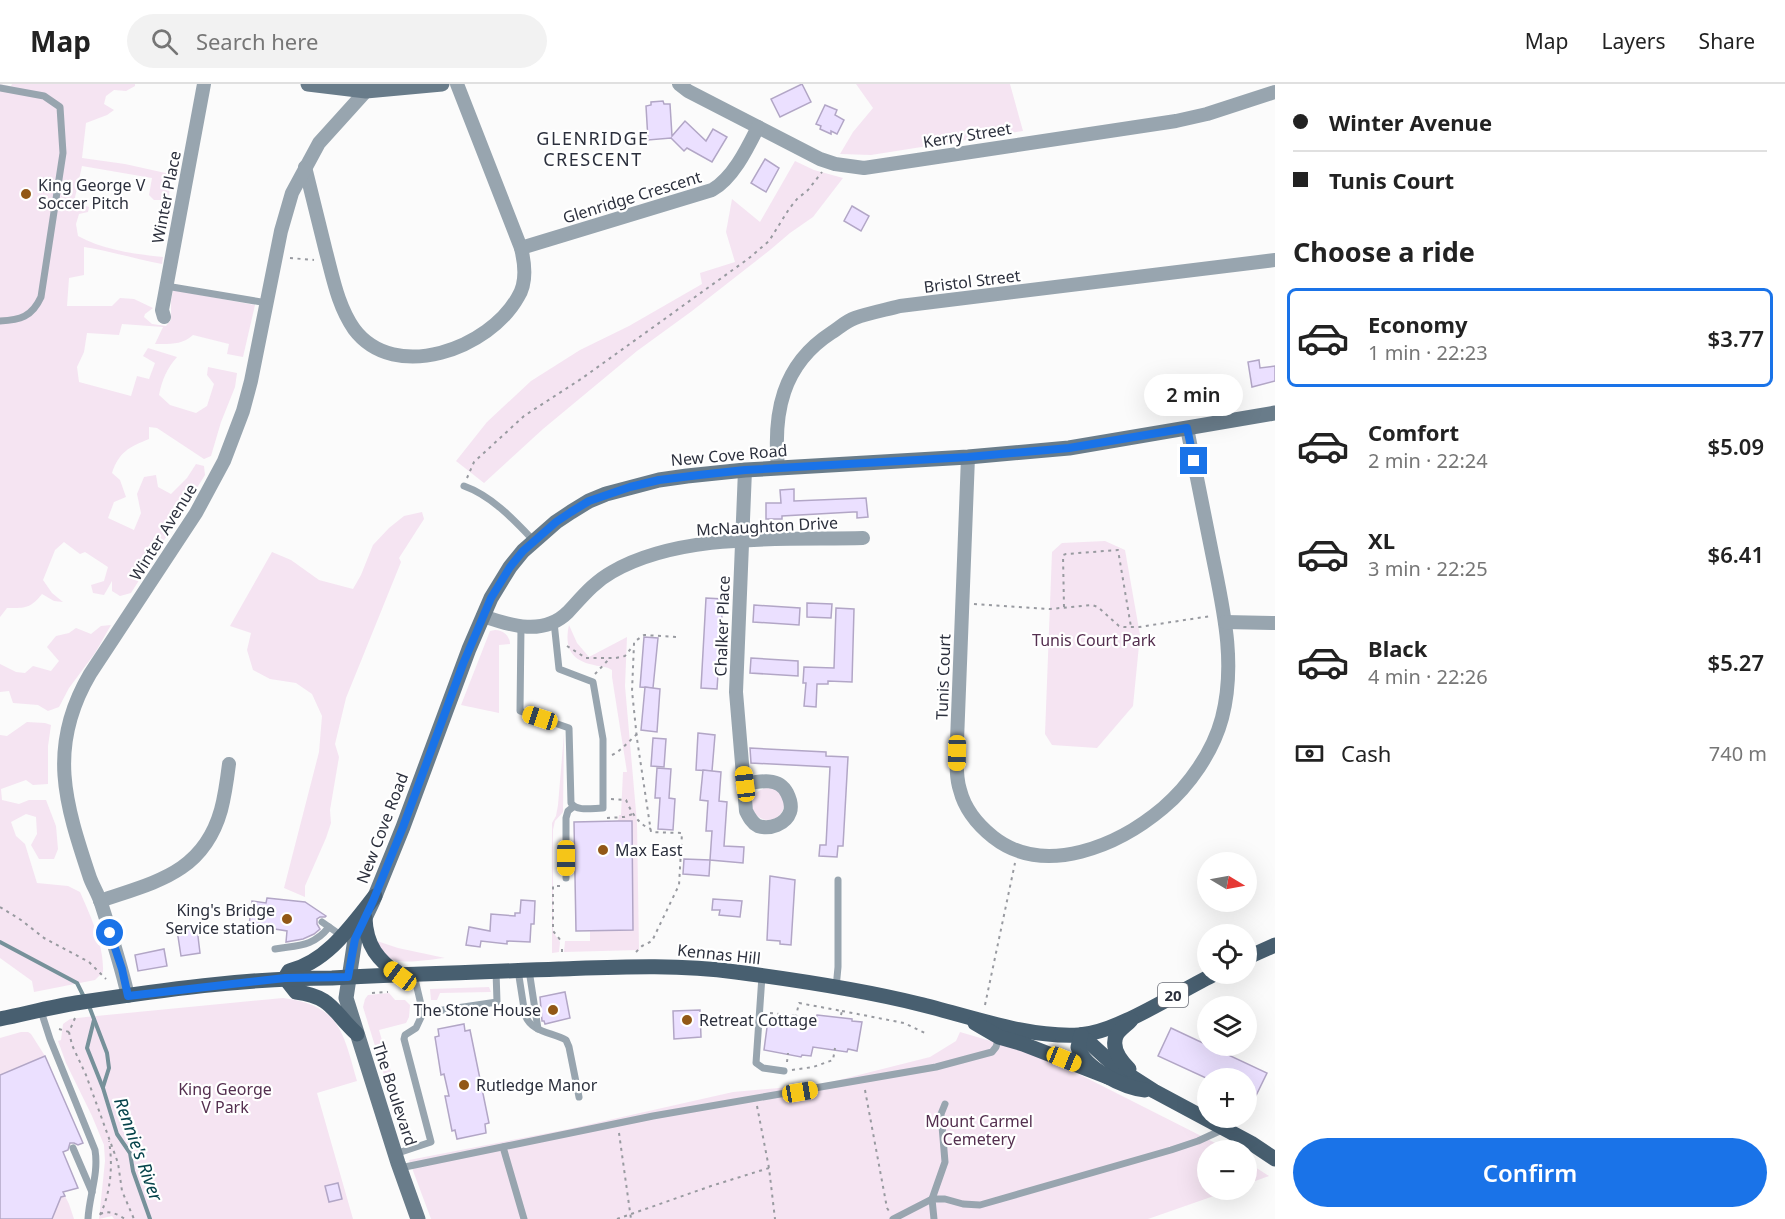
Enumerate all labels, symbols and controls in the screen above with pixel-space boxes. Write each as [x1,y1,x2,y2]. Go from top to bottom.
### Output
search box [127,14,547,68]
text: Map [30,22,91,60]
icon: search [148,25,181,58]
text: Search here [196,26,318,56]
text: Map [1525,27,1569,55]
text: Layers [1602,27,1666,55]
text: Share [1699,27,1755,55]
text: Winter Avenue [1329,107,1492,137]
street label: Kerry Street [921,117,1013,153]
district label: GLENRIDGE CRESCENT [536,126,650,171]
street label: Winter Place [146,149,186,245]
street label: Glenridge Crescent [560,165,704,229]
text: Tunis Court [1329,165,1454,195]
place label: King George V Soccer Pitch [38,174,146,214]
marker: King George V Soccer Pitch [19,187,33,201]
text: Choose a ride [1293,233,1475,270]
street label: Bristol Street [922,264,1022,298]
text: Economy [1368,309,1467,339]
icon: car [1296,311,1350,365]
text: $3.77 [1708,323,1764,353]
text: 1 min · 22:23 [1368,339,1488,366]
callout: 2 min [1144,374,1244,416]
text: 2 min [1166,381,1221,408]
text: Comfort [1368,417,1459,447]
icon: car [1296,419,1350,473]
text: $5.09 [1708,431,1764,461]
street label: New Cove Road [670,439,788,471]
route end [1180,447,1207,474]
text: 2 min · 22:24 [1368,447,1488,474]
street label: Winter Avenue [124,479,202,585]
street label: McNaughton Drive [696,511,838,541]
text: XL [1368,525,1395,555]
icon: car [1296,527,1350,581]
text: $6.41 [1708,539,1764,569]
text: 3 min · 22:25 [1368,555,1488,582]
street label: Chalker Place [709,575,735,677]
park label: Tunis Court Park [1032,629,1156,651]
street label: Tunis Court [931,633,955,720]
text: Black [1368,633,1427,663]
icon: car [1296,635,1350,689]
text: $5.27 [1708,647,1764,677]
text: 4 min · 22:26 [1368,663,1488,690]
car [520,704,560,732]
car [948,735,966,771]
icon: cash [1293,737,1326,770]
text: Cash [1341,738,1391,768]
text: 740 m [1709,740,1767,767]
car [734,765,756,803]
street label: New Cove Road [351,770,413,886]
place label: Max East [615,839,683,861]
car [557,840,575,876]
marker: Max East [596,843,610,857]
north arrow [1197,852,1257,912]
map controls [1197,852,1257,1200]
place label: King's Bridge Service station [166,899,275,939]
marker: King's Bridge Service station [280,912,294,926]
route start [96,919,123,946]
button: locate [1197,924,1257,984]
street label: Kennas Hill [676,939,762,969]
car [380,958,420,994]
road number: 20 [1158,983,1188,1007]
button: layers [1197,996,1257,1056]
place label: The Stone House [414,999,541,1021]
marker: The Stone House [546,1003,560,1017]
place label: Retreat Cottage [699,1009,817,1031]
marker: Retreat Cottage [680,1013,694,1027]
street label: The Boulevard [368,1039,422,1149]
car [1044,1044,1084,1074]
button: + [1197,1068,1257,1128]
place label: Rutledge Manor [476,1074,598,1096]
park label: King George V Park [178,1078,272,1118]
marker: Rutledge Manor [457,1078,471,1092]
car [781,1080,819,1104]
water label: Rennie's River [109,1094,169,1205]
park label: Mount Carmel Cemetery [925,1110,1033,1150]
button: Confirm [1293,1138,1767,1207]
button: − [1197,1140,1257,1200]

